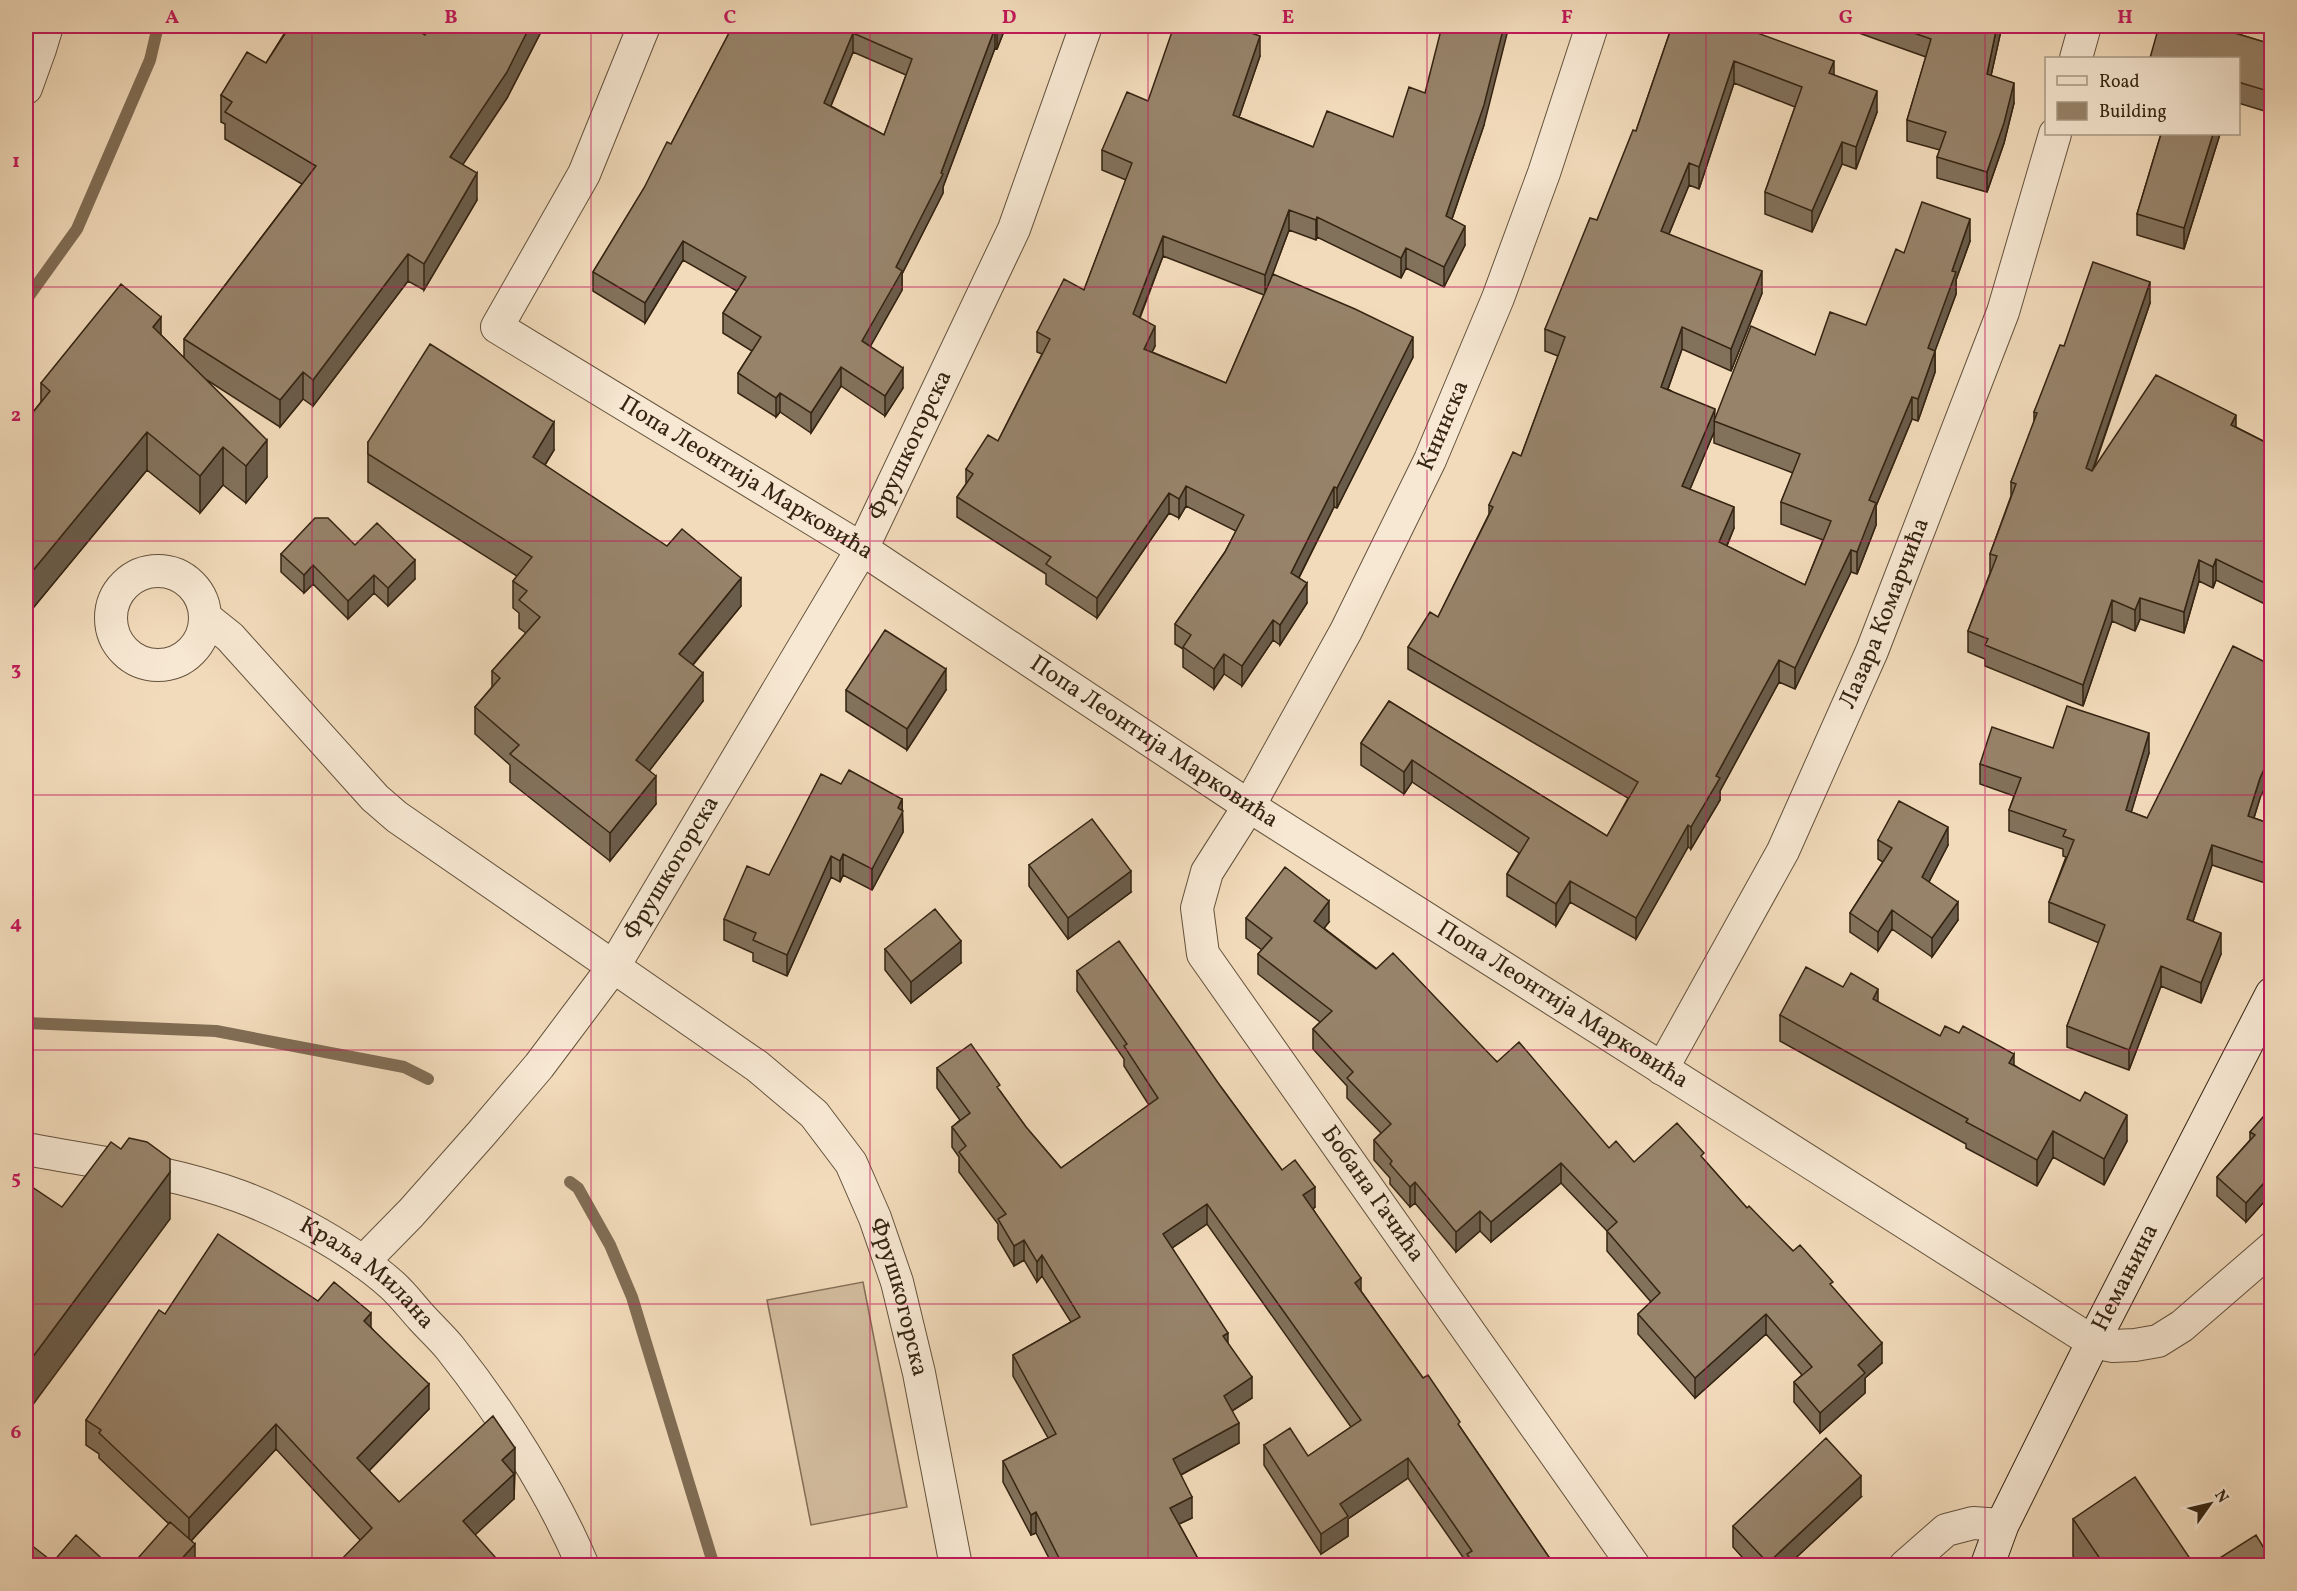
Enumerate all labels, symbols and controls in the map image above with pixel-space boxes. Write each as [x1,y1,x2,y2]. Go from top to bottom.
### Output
text: A [165,4,179,32]
text: B [444,4,458,32]
text: C [724,4,737,32]
text: D [1002,4,1016,32]
text: E [1282,4,1294,32]
text: F [1561,4,1573,32]
text: G [1839,4,1853,32]
text: H [2117,4,2133,32]
legend [2045,57,2240,135]
text: Road [2099,70,2140,95]
text: Building [2099,100,2167,125]
text: 1 [12,148,20,176]
street label: Фрушкогорска [861,365,961,527]
street label: Книнска [1410,375,1478,477]
street label: Попа Леонтија Марковића [612,388,880,569]
text: 2 [11,402,21,430]
street label: Лазара Комарчића [1831,513,1939,714]
street label: Попа Леонтија Марковића [1023,648,1285,837]
text: 3 [11,656,21,684]
street label: Фрушкогорска [616,790,728,947]
text: 4 [10,910,22,938]
street label: Попа Леонтија Марковића [1430,913,1695,1098]
street label: Бобана Гачића [1312,1119,1432,1270]
text: 5 [11,1165,21,1193]
street label: Краља Милана [293,1209,442,1337]
street label: Фрушкогорска [859,1213,936,1380]
street label: Немањина [2084,1218,2168,1338]
text: 6 [11,1419,22,1447]
north arrow [2180,1474,2240,1534]
text: N [2208,1486,2233,1508]

